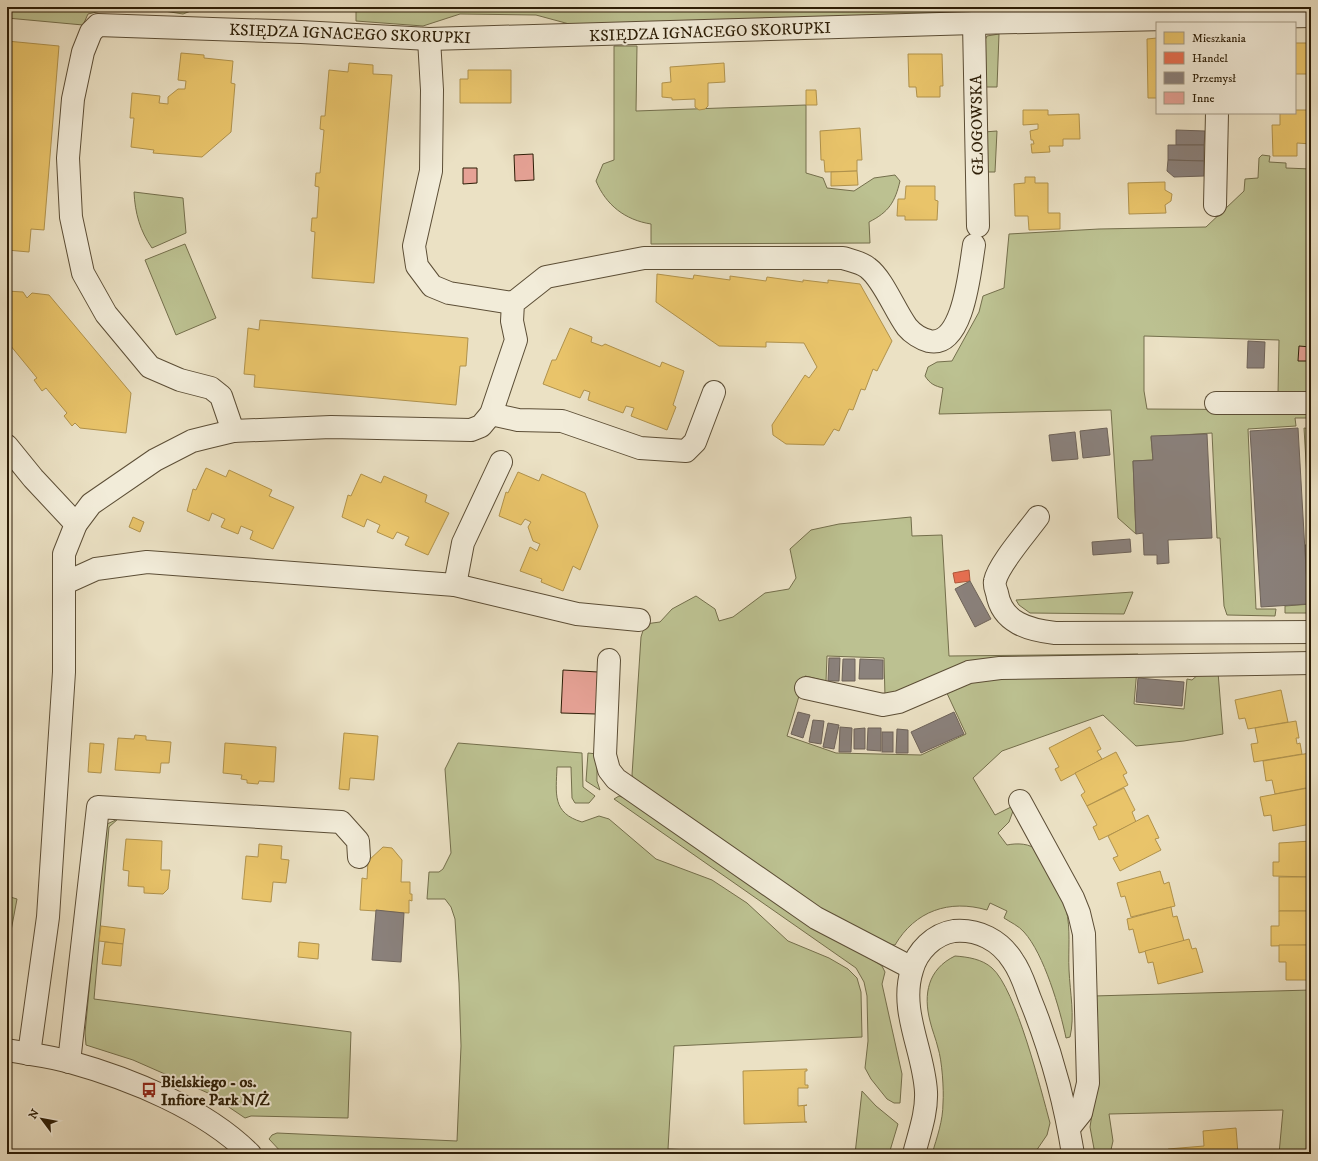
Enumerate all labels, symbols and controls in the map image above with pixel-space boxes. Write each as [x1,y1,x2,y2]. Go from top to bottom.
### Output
street label: KSIĘDZA IGNACEGO SKORUPKI [589,18,832,46]
street label: KSIĘDZA IGNACEGO SKORUPKI [229,20,472,48]
legend [1156,22,1296,114]
text: Mieszkania [1192,31,1247,46]
text: Handel [1192,51,1228,66]
text: Przemysł [1192,71,1236,86]
street label: GŁOGOWSKA [966,74,988,176]
text: Inne [1192,91,1214,106]
place label: Bielskiego - os. Infiore Park N/Ż [161,1072,271,1110]
bus stop icon: Bielskiego - os. Infiore Park N/Ż [140,1081,158,1099]
north arrow [22,1099,62,1139]
text: N [26,1107,43,1122]

